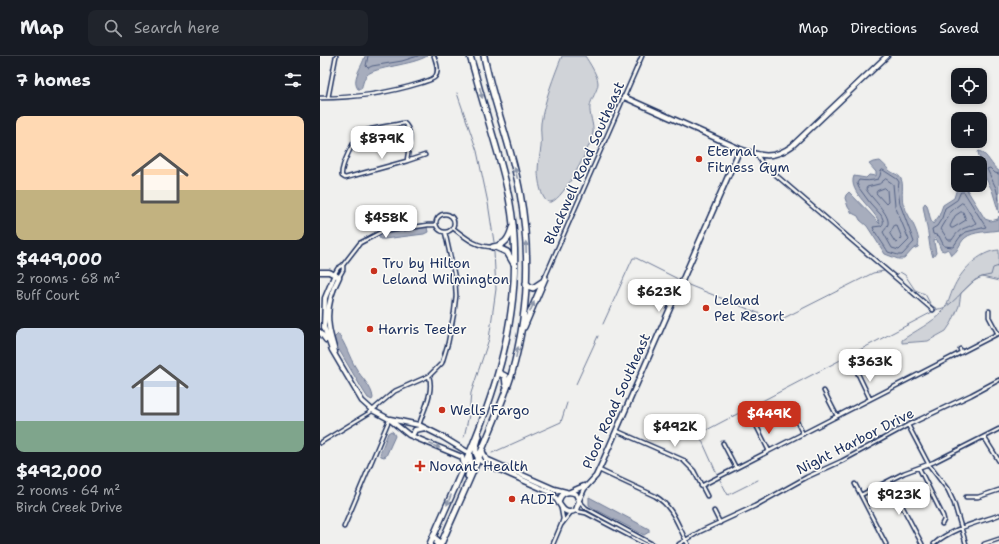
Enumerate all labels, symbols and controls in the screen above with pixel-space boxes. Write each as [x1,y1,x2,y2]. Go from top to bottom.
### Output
search box [88,10,368,46]
text: Map [20,15,64,40]
icon: search [102,17,124,39]
text: Search here [134,18,220,38]
text: Map [799,19,829,37]
text: Directions [851,19,917,37]
text: Saved [939,19,979,37]
map controls [951,68,987,192]
button: locate [951,68,987,104]
text: 7 homes [16,69,91,91]
icon: filters [282,69,304,91]
street label: Blackwell Road Southeast [540,79,628,247]
one-way arrow [478,87,484,100]
button: + [951,112,987,148]
pin: $879K [354,126,410,160]
text: $879K [360,130,404,147]
icon: home [124,142,196,214]
place label: Eternal Fitness Gym [707,142,790,176]
marker: Eternal Fitness Gym [694,154,704,164]
button: − [951,156,987,192]
one-way arrow [512,167,518,179]
pin: $458K [358,205,414,239]
text: $458K [364,209,408,226]
one-way arrow [523,240,529,253]
text: $449,000 [16,248,102,270]
place label: Tru by Hilton Leland Wilmington [382,254,510,288]
marker: Tru by Hilton Leland Wilmington [369,266,379,276]
text: 2 rooms · 68 m² [16,270,120,287]
pin: $623K [631,279,687,313]
text: $623K [637,283,681,300]
text: Buff Court [16,287,80,304]
place label: Leland Pet Resort [714,291,785,325]
one-way arrow [529,302,535,313]
marker: Leland Pet Resort [701,303,711,313]
place label: Harris Teeter [378,320,467,338]
marker: Harris Teeter [365,324,375,334]
street label: Ploof Road Southeast [578,330,654,472]
one-way arrow [514,346,520,358]
pin: $363K [842,349,898,383]
text: $363K [848,353,892,370]
icon: home [124,354,196,426]
place label: Wells Fargo [450,401,529,419]
pin: $449K [741,401,797,435]
street label: Night Harbor Drive [793,404,917,478]
marker: Wells Fargo [437,405,447,415]
text: $449K [747,405,791,422]
pin: $492K [647,414,703,448]
text: $492K [653,418,697,435]
one-way arrow [429,443,440,449]
place label: Novant Health [429,457,528,475]
text: $492,000 [16,460,102,482]
marker: Novant Health [414,460,426,472]
text: 2 rooms · 64 m² [16,482,120,499]
pin: $923K [871,482,927,516]
text: $923K [877,486,921,503]
place label: ALDI [520,490,555,508]
marker: ALDI [507,494,517,504]
one-way arrow [446,495,452,506]
text: Birch Creek Drive [16,499,123,516]

